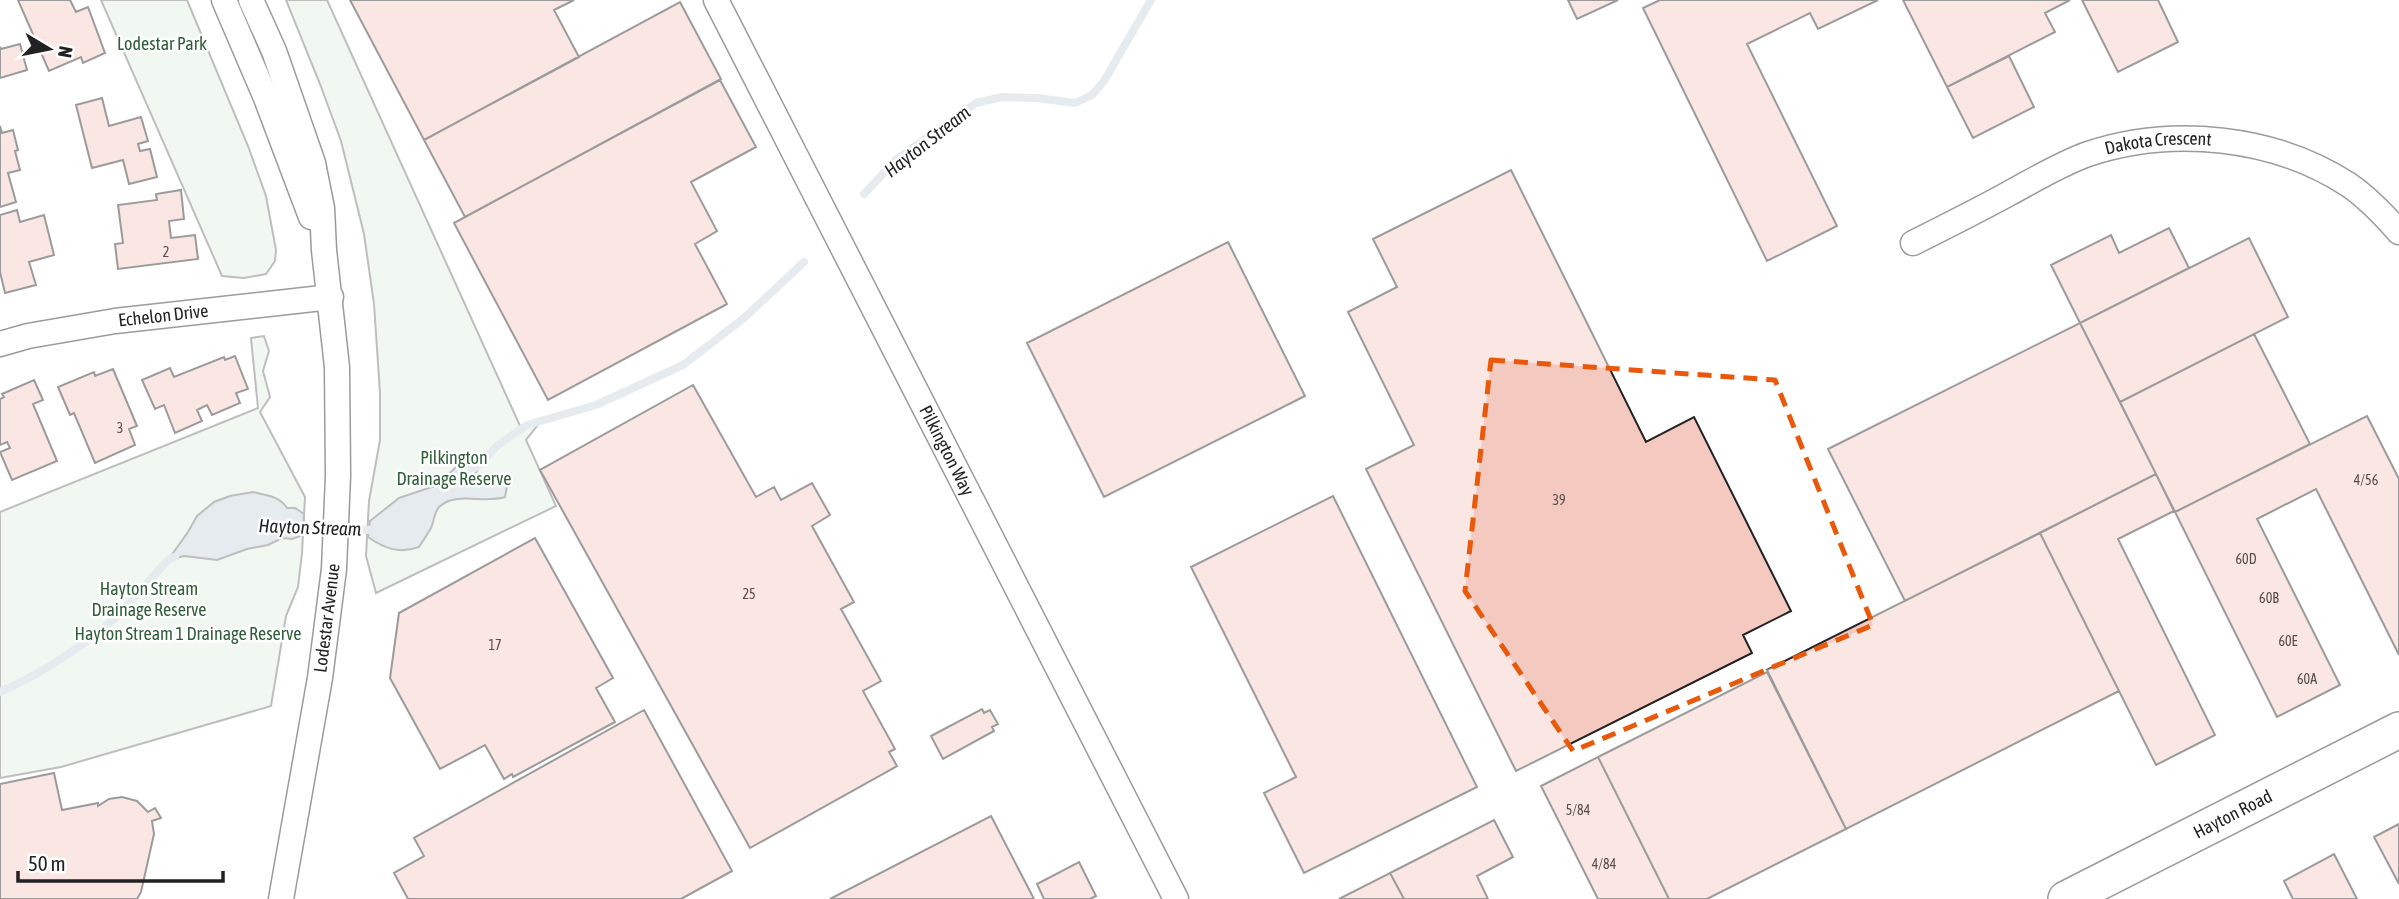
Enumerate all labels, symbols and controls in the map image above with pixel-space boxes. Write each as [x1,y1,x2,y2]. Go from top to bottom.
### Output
north arrow [14,14,84,84]
park label: Lodestar Park [117,33,207,54]
text: N [54,45,78,59]
water label: Hayton Stream [880,100,975,181]
street label: Dakota Crescent [2103,128,2212,159]
house number: 2 [163,244,169,260]
street label: Echelon Drive [117,300,209,331]
street label: Pilkington Way [915,402,979,499]
house number: 3 [117,420,123,436]
park label: Pilkington Drainage Reserve [396,447,512,489]
house number: 4/56 [2354,472,2379,488]
house number: 39 [1552,492,1566,508]
water label: Hayton Stream [258,514,362,540]
house number: 60D [2236,551,2257,567]
street label: Lodestar Avenue [309,562,344,674]
park label: Hayton Stream Drainage Reserve [91,578,207,620]
house number: 25 [742,586,756,602]
house number: 60B [2259,590,2279,606]
park label: Hayton Stream 1 Drainage Reserve [75,623,301,644]
house number: 60E [2278,633,2298,649]
house number: 17 [488,637,502,653]
house number: 60A [2297,671,2317,687]
street label: Hayton Road [2190,785,2275,843]
house number: 5/84 [1566,802,1591,818]
scale bar [18,839,222,883]
text: 50 m [28,851,66,875]
house number: 4/84 [1592,856,1617,872]

